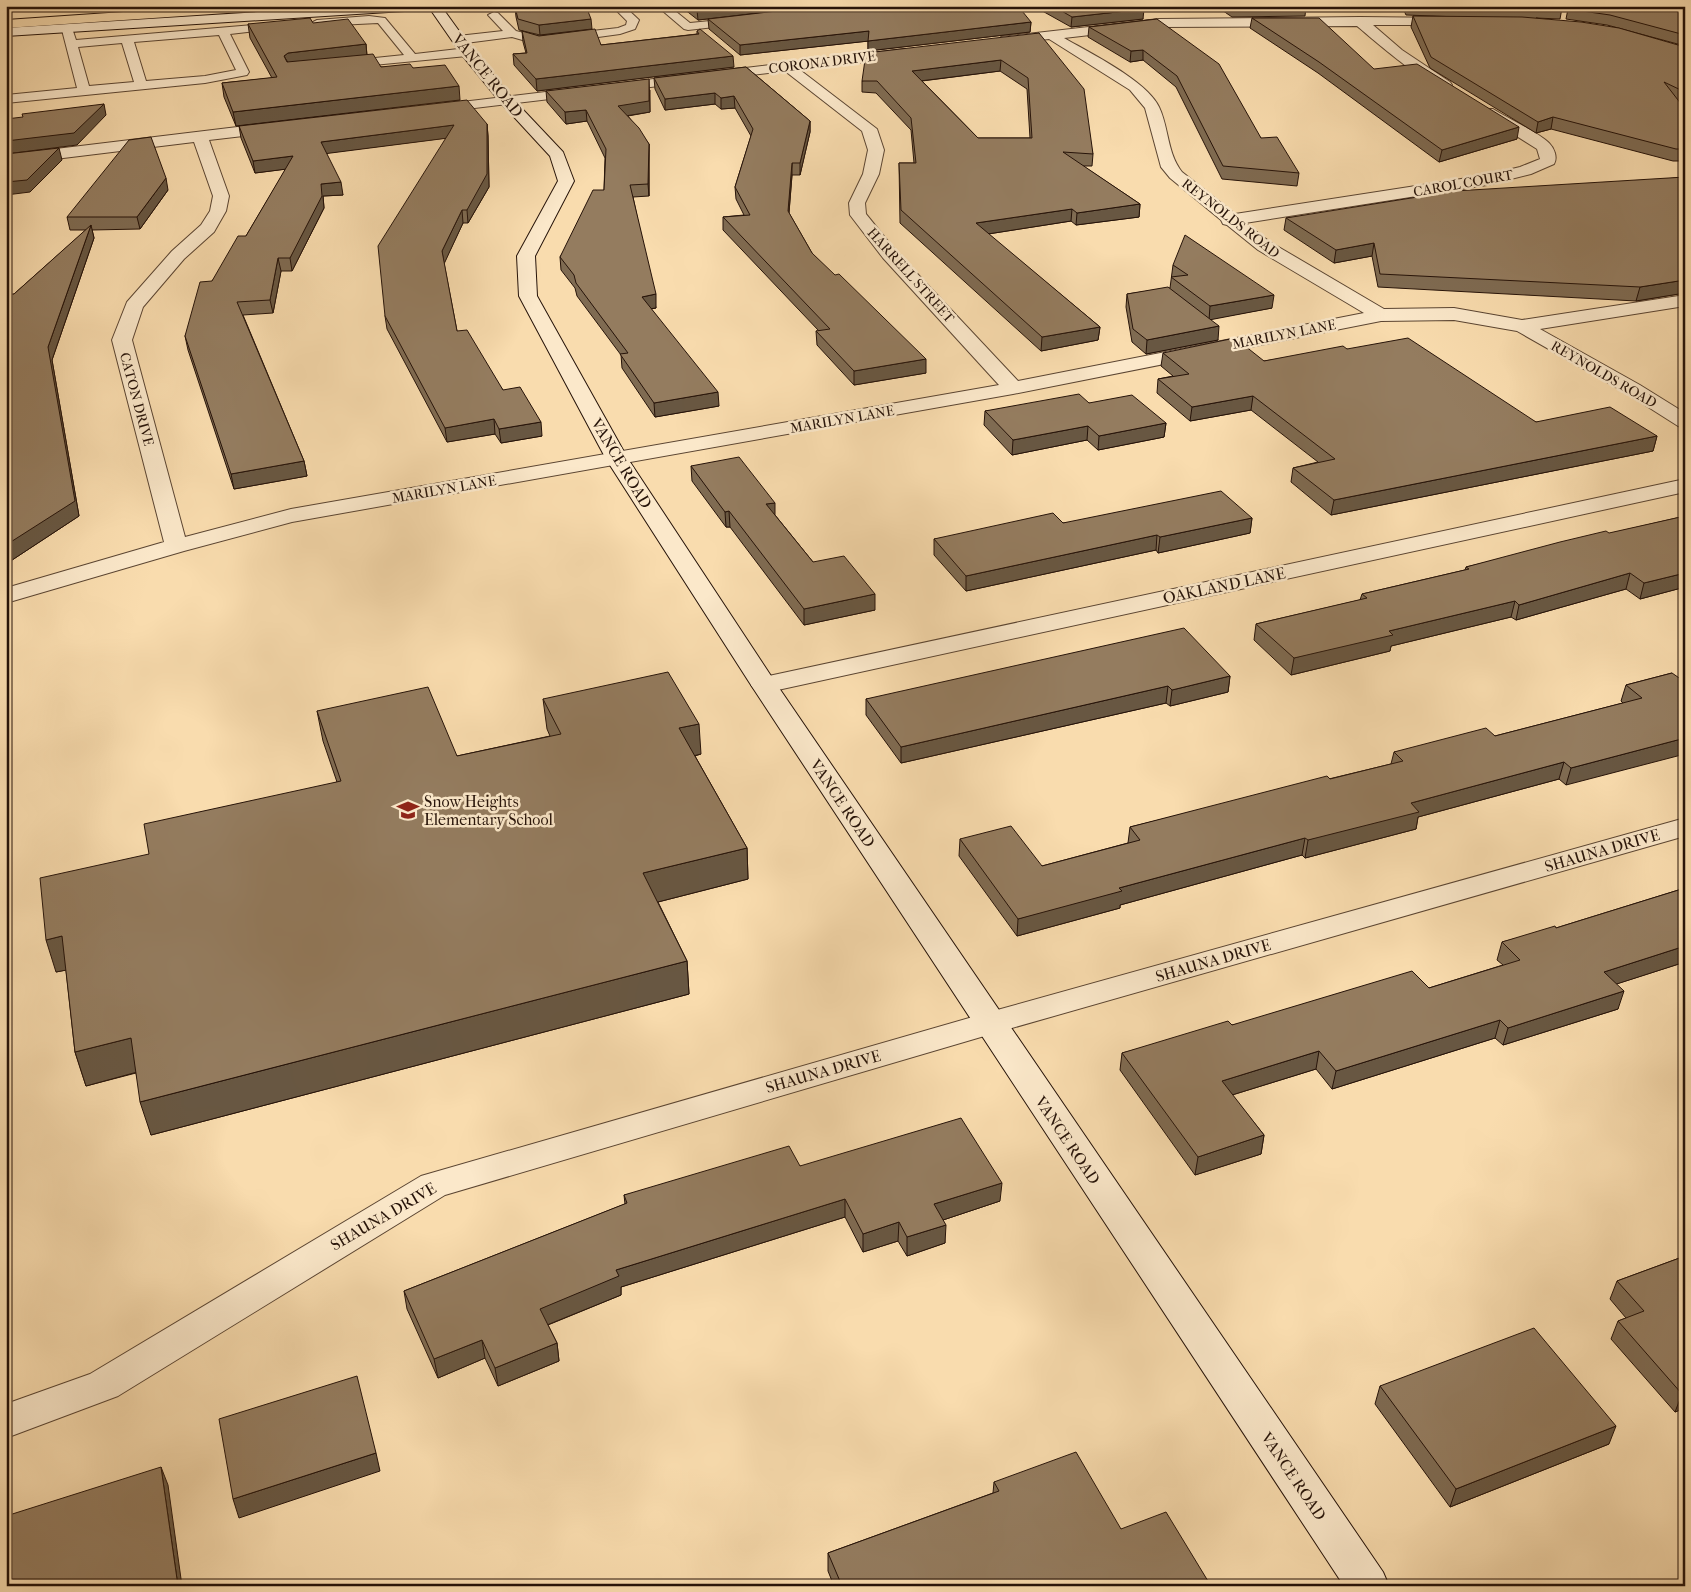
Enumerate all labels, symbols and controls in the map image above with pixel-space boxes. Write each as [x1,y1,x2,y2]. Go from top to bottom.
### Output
street label: VANCE ROAD [448,29,527,121]
street label: CORONA DRIVE [768,47,877,77]
street label: CAROL COURT [1412,166,1515,201]
street label: REYNOLDS ROAD [1178,175,1283,262]
street label: HARRELL STREET [863,224,958,327]
street label: MARILYN LANE [1231,316,1338,353]
street label: REYNOLDS ROAD [1548,337,1660,412]
street label: CATON DRIVE [116,351,157,448]
street label: MARILYN LANE [789,402,896,437]
street label: VANCE ROAD [587,414,656,512]
street label: MARILYN LANE [391,472,498,507]
street label: OAKLAND LANE [1161,563,1287,608]
street label: VANCE ROAD [806,755,879,851]
place label: Snow Heights Elementary School [424,792,553,829]
school or university icon: Snow Heights Elementary School [395,797,421,823]
street label: SHAUNA DRIVE [1542,825,1662,876]
street label: SHAUNA DRIVE [1153,935,1273,986]
street label: SHAUNA DRIVE [763,1046,883,1097]
street label: VANCE ROAD [1031,1092,1104,1188]
street label: SHAUNA DRIVE [327,1178,440,1254]
street label: VANCE ROAD [1257,1428,1330,1524]

